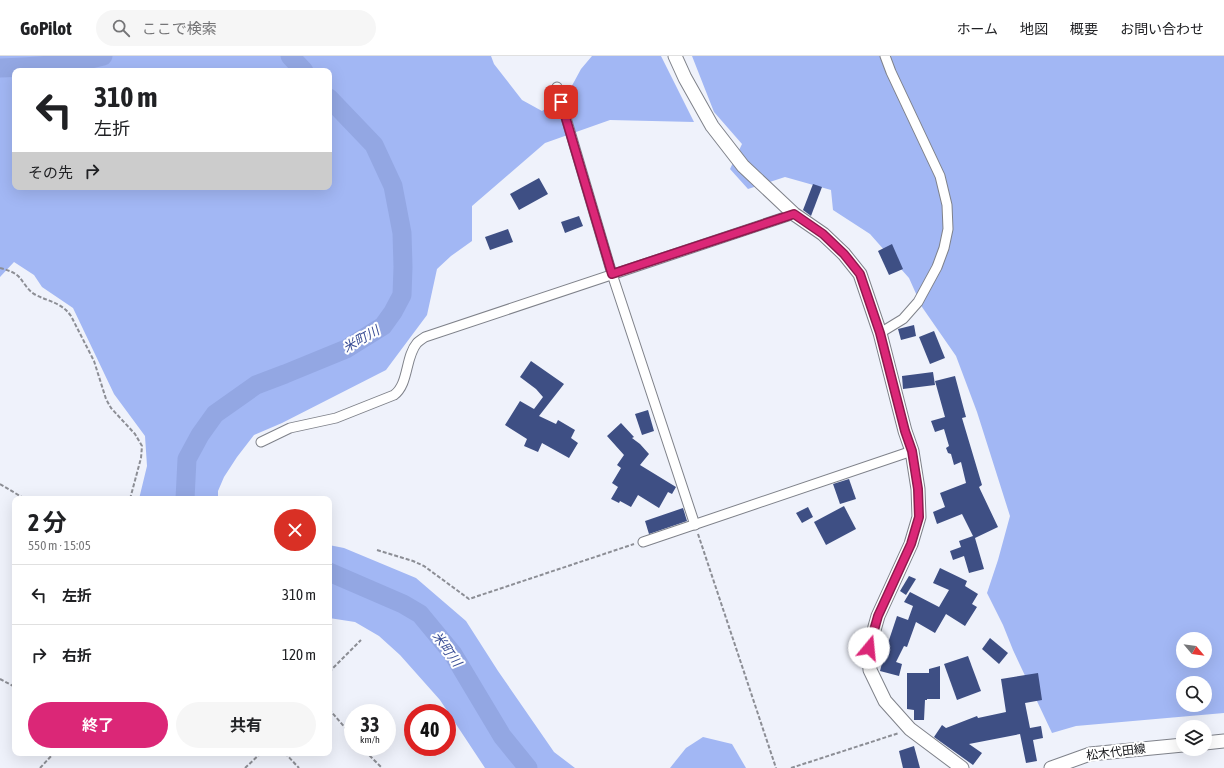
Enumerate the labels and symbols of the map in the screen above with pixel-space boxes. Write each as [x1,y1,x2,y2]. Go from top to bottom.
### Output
pin [544,85,578,119]
water label: 米町川 [340,322,383,355]
position arrow [848,627,890,669]
water label: 米町川 [429,629,466,671]
north arrow [1176,632,1212,668]
speed limit sign: 40 [404,704,456,756]
street label: 松木代田線 [1085,741,1147,763]

